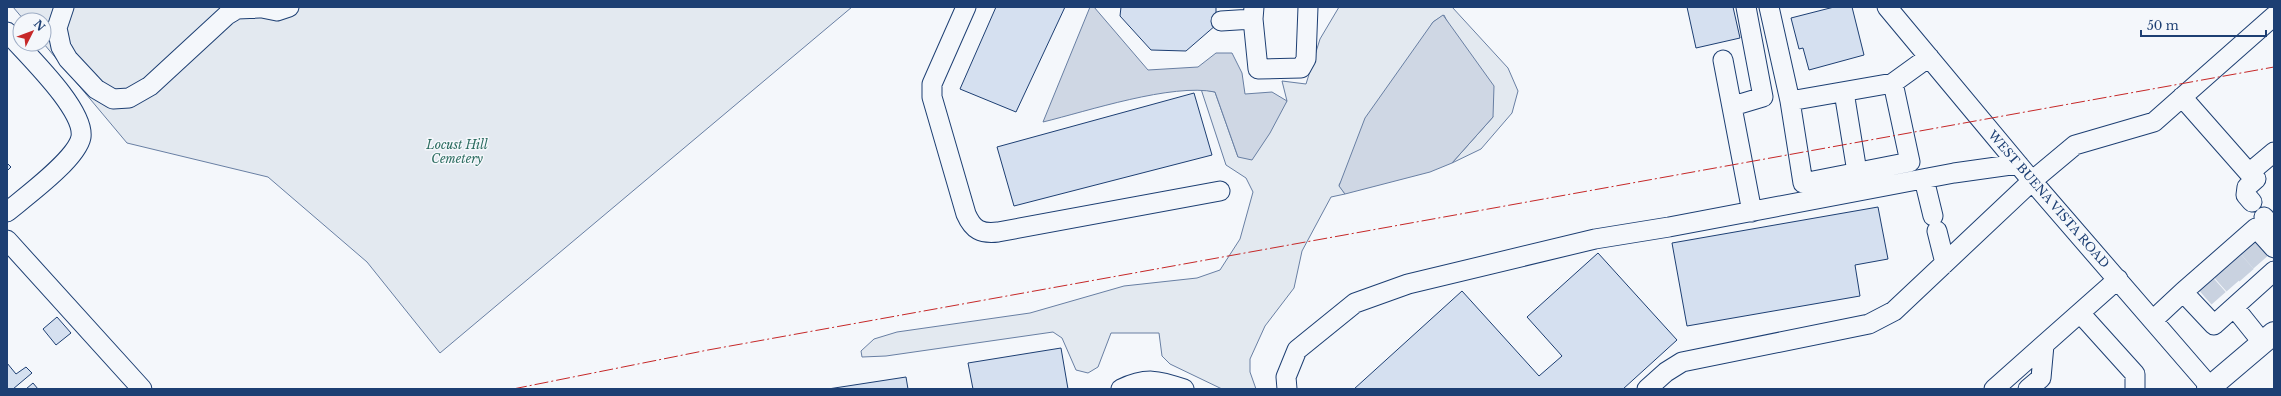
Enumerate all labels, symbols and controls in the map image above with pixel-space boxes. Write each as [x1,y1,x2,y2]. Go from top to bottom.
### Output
north arrow [12,12,52,52]
scale bar [2141,12,2266,38]
text: N [31,17,49,34]
text: 50 m [2147,18,2179,33]
street label: WEST BUENA VISTA ROAD [1985,127,2113,271]
park label: Locust Hill Cemetery [425,137,488,166]

